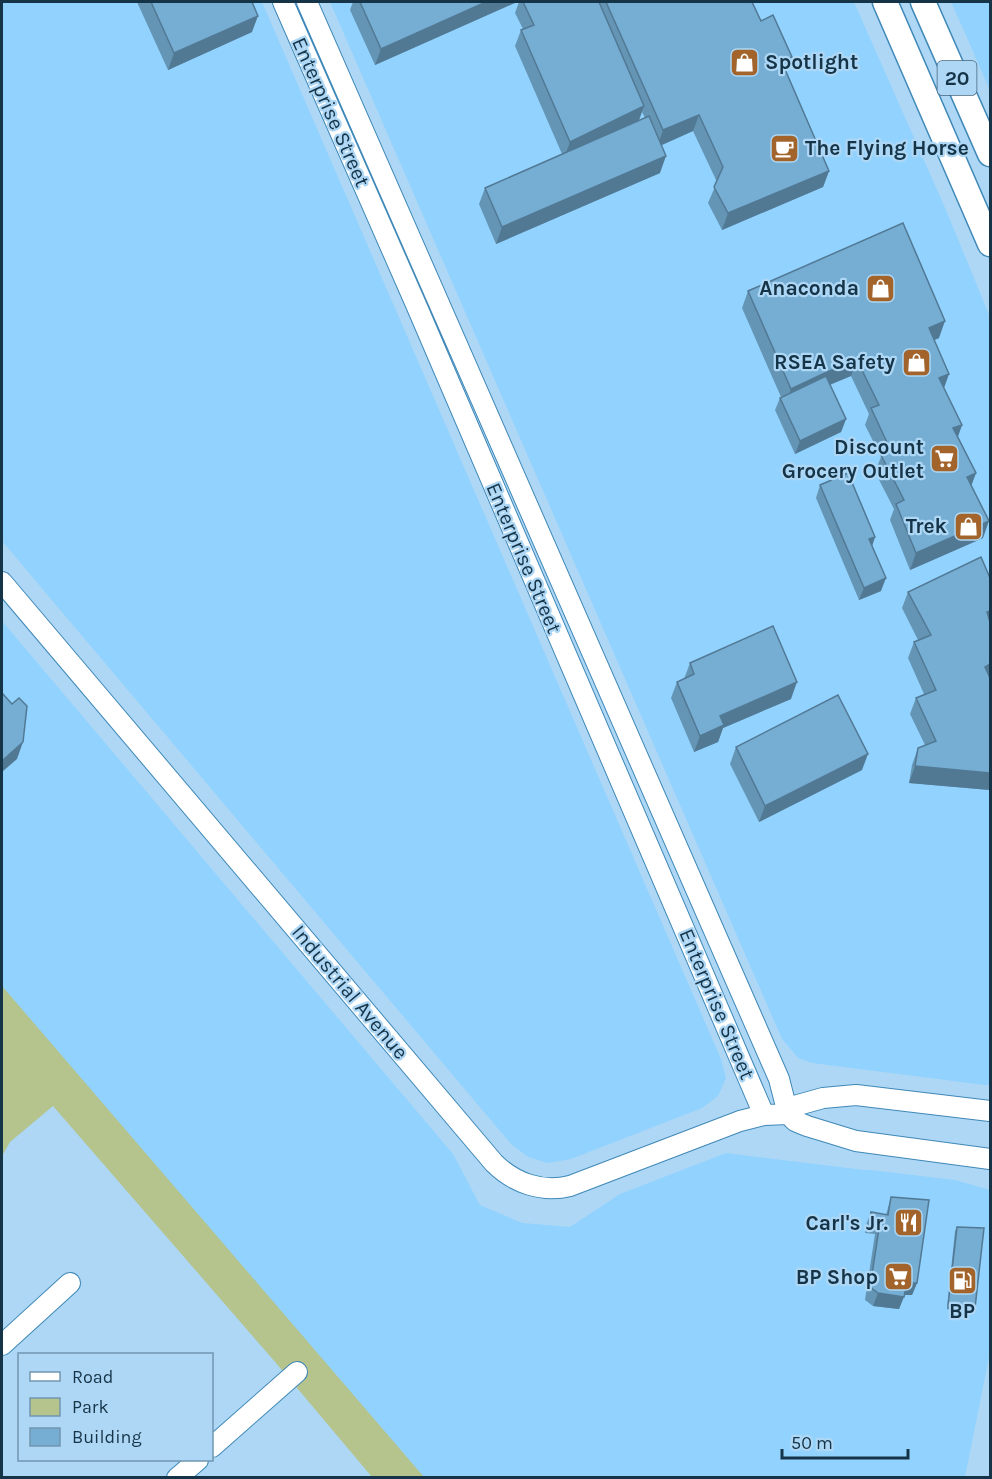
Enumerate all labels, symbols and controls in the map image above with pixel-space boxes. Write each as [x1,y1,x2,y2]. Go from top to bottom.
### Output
street label: Enterprise Street [287,33,375,191]
shop icon: Spotlight [728,46,760,78]
place label: Spotlight [765,50,858,74]
road number: 20 [938,61,976,95]
cafe icon: The Flying Horse [768,132,800,164]
place label: The Flying Horse [805,136,969,160]
shop icon: Anaconda [864,272,896,304]
place label: Anaconda [759,276,859,300]
shop icon: RSEA Safety [900,346,932,378]
place label: RSEA Safety [774,350,895,374]
place label: Discount Grocery Outlet [782,435,924,483]
supermarket icon: Discount Grocery Outlet [929,443,961,475]
street label: Enterprise Street [481,479,567,637]
shop icon: Trek [952,510,984,542]
place label: Trek [906,514,948,538]
street label: Industrial Avenue [287,920,413,1064]
street label: Enterprise Street [674,925,760,1083]
restaurant icon: Carl's Jr. [893,1207,925,1239]
place label: Carl's Jr. [806,1211,888,1235]
supermarket icon: BP Shop [883,1261,915,1293]
fuel station icon: BP [946,1264,978,1296]
place label: BP Shop [796,1265,878,1289]
place label: BP [949,1299,975,1323]
legend [18,1353,213,1461]
text: Road [72,1366,113,1388]
text: Park [72,1396,109,1418]
scale bar [782,1422,908,1460]
text: Building [72,1426,142,1448]
text: 50 m [791,1432,833,1454]

